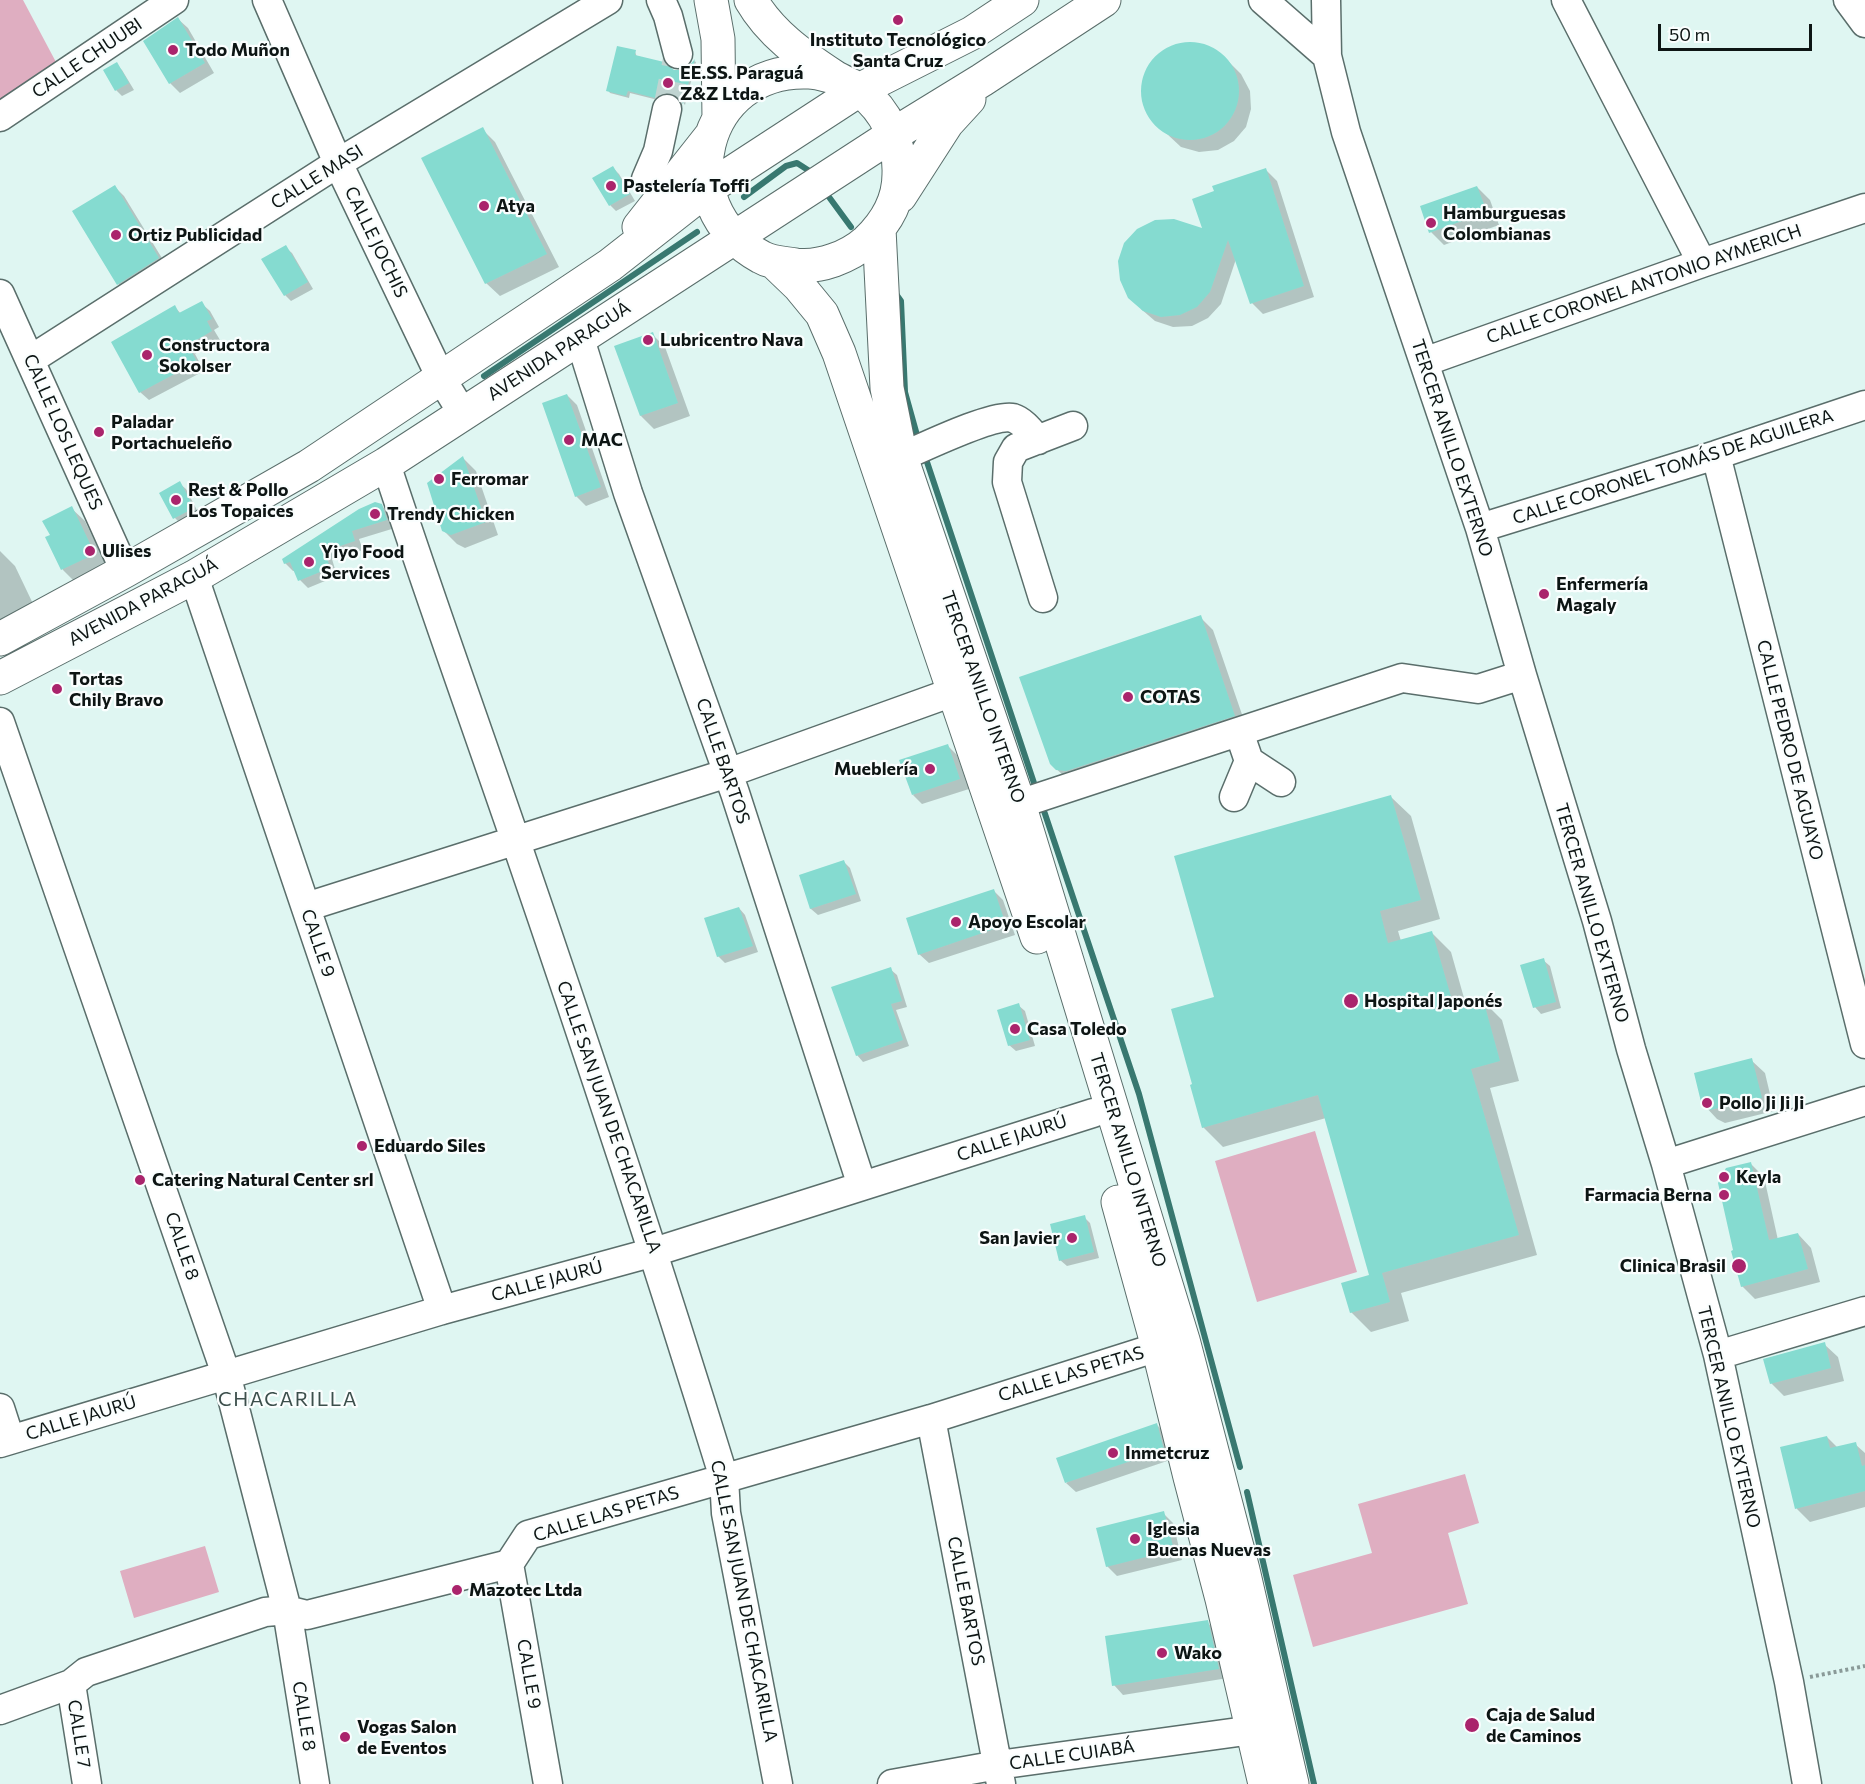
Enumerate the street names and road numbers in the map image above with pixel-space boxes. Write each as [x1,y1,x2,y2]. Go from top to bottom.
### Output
street label: CALLE CHUUBI [28,13,146,103]
street label: CALLE MASI [267,140,367,214]
street label: CALLE JOCHIS [340,183,412,301]
street label: CALLE CORONEL ANTONIO AYMERICH [1484,220,1804,348]
street label: AVENIDA PARAGUÁ [483,297,635,405]
street label: TERCER ANILLO EXTERNO [1407,337,1497,559]
street label: CALLE LOS LEQUES [19,351,107,513]
street label: CALLE CORONEL TOMÁS DE AGUILERA [1510,405,1836,529]
street label: AVENIDA PARAGUÁ [65,553,221,651]
street label: TERCER ANILLO INTERNO [936,588,1030,806]
street label: CALLE PEDRO DE AGUAYO [1752,638,1828,862]
street label: CALLE BARTOS [691,695,755,827]
street label: TERCER ANILLO EXTERNO [1550,801,1634,1025]
street label: CALLE 9 [296,906,340,980]
street label: CALLE SAN JUAN DE CHACARILLA [552,978,666,1256]
street label: TERCER ANILLO INTERNO [1085,1050,1171,1270]
street label: CALLE JAURÚ [954,1110,1070,1166]
street label: CALLE 8 [160,1209,204,1283]
street label: CALLE JAURÚ [489,1256,605,1306]
street label: TERCER ANILLO EXTERNO [1693,1304,1765,1530]
street label: CALLE LAS PETAS [996,1342,1146,1406]
street label: CALLE JAURÚ [23,1391,139,1445]
street label: CALLE SAN JUAN DE CHACARILLA [706,1458,782,1744]
street label: CALLE LAS PETAS [531,1482,681,1546]
street label: CALLE BARTOS [943,1534,989,1668]
street label: CALLE 9 [512,1637,546,1711]
street label: CALLE 8 [288,1680,320,1752]
street label: CALLE 7 [63,1698,95,1770]
street label: CALLE CUIABÁ [1008,1736,1136,1774]

